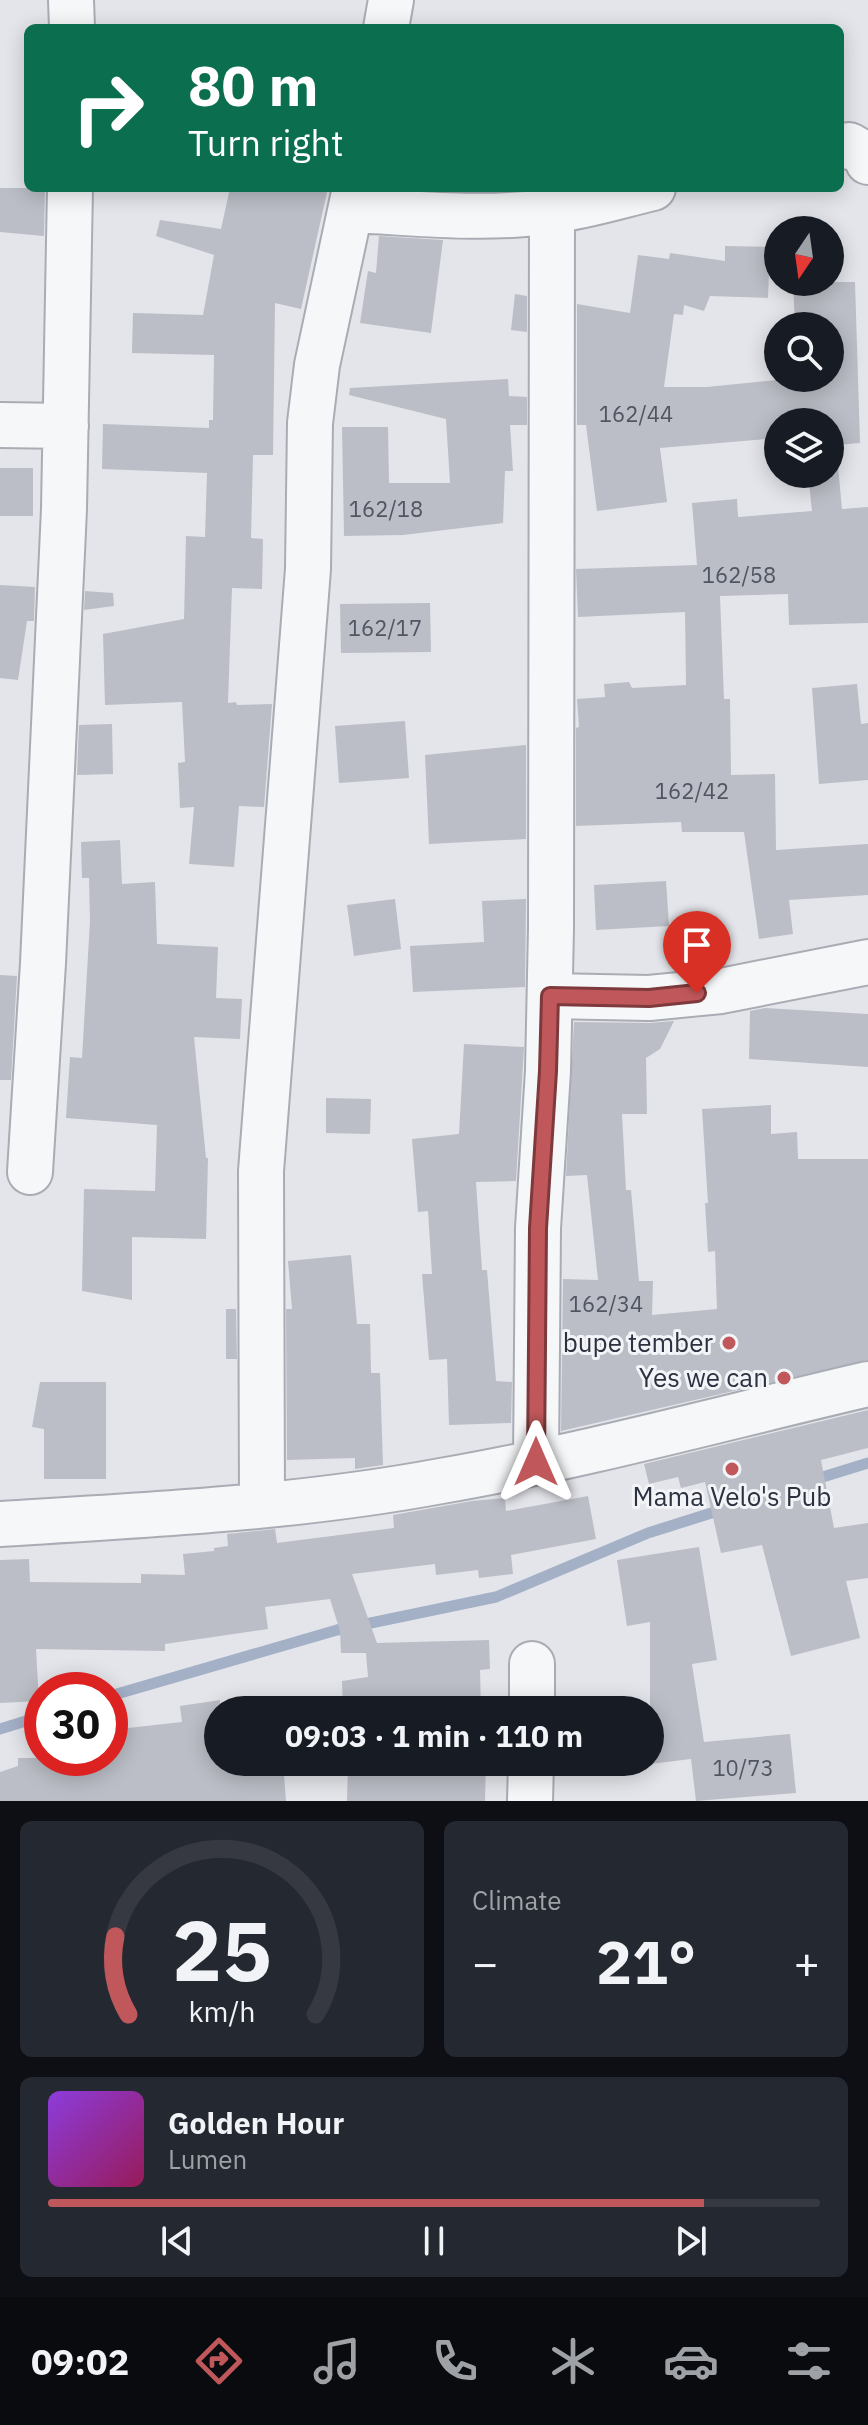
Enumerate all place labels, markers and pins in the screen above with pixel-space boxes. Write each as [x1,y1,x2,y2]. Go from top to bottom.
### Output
pin [663,911,731,993]
place label: bupe tember [563,1325,713,1359]
marker: bupe tember [720,1334,738,1352]
place label: Yes we can [639,1360,768,1394]
marker: Yes we can [775,1369,793,1387]
marker: Mama Velo's Pub [723,1460,741,1478]
place label: Mama Velo's Pub [633,1479,831,1513]

